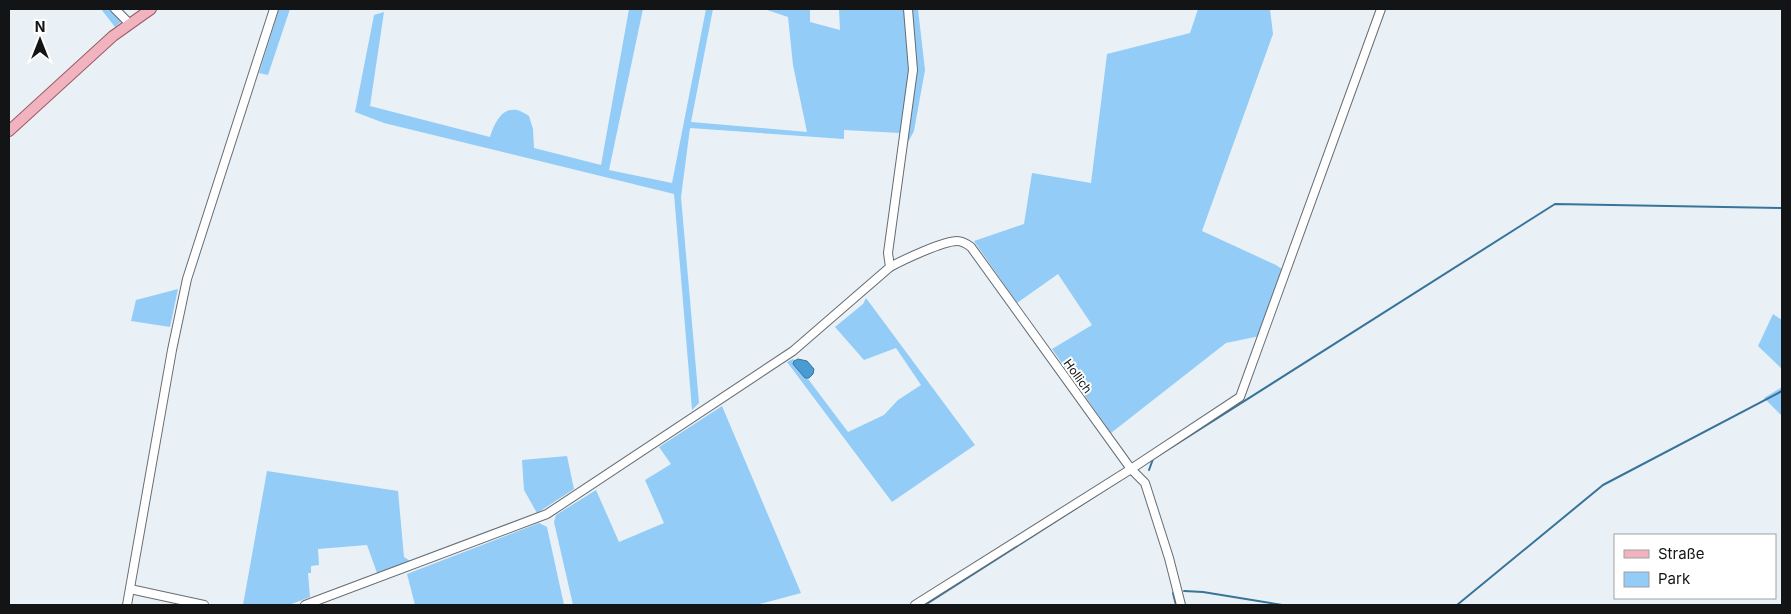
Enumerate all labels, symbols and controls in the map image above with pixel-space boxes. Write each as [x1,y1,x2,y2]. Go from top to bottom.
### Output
north arrow [15,15,65,65]
text: N [35,18,45,35]
street label: Hollich [1061,356,1095,396]
legend [1614,534,1776,599]
text: Straße [1658,544,1705,563]
text: Park [1658,569,1691,588]

